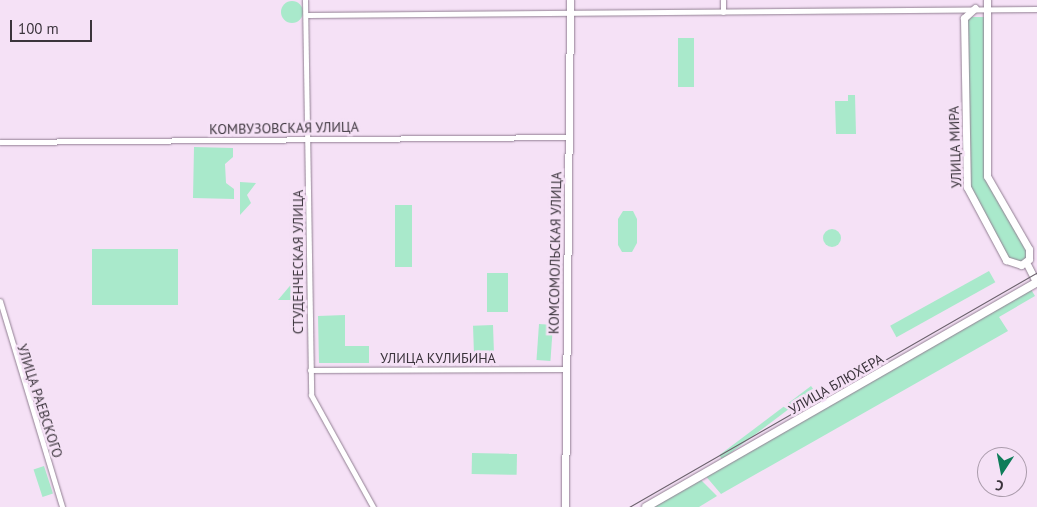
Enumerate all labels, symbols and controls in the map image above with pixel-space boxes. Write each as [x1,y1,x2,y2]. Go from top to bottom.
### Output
scale bar [12,10,95,42]
text: 100 m [18,19,59,38]
street label: УЛИЦА МИРА [945,105,965,189]
street label: КОМВУЗОВСКАЯ УЛИЦА [209,118,359,138]
street label: КОМСОМОЛЬСКАЯ УЛИЦА [545,171,565,335]
street label: СТУДЕНЧЕСКАЯ УЛИЦА [290,190,306,334]
street label: УЛИЦА РАЕВСКОГО [14,342,66,460]
street label: УЛИЦА КУЛИБИНА [380,350,496,366]
street label: УЛИЦА БЛЮХЕРА [785,350,887,418]
north arrow [977,447,1027,497]
text: С [994,476,1005,495]

